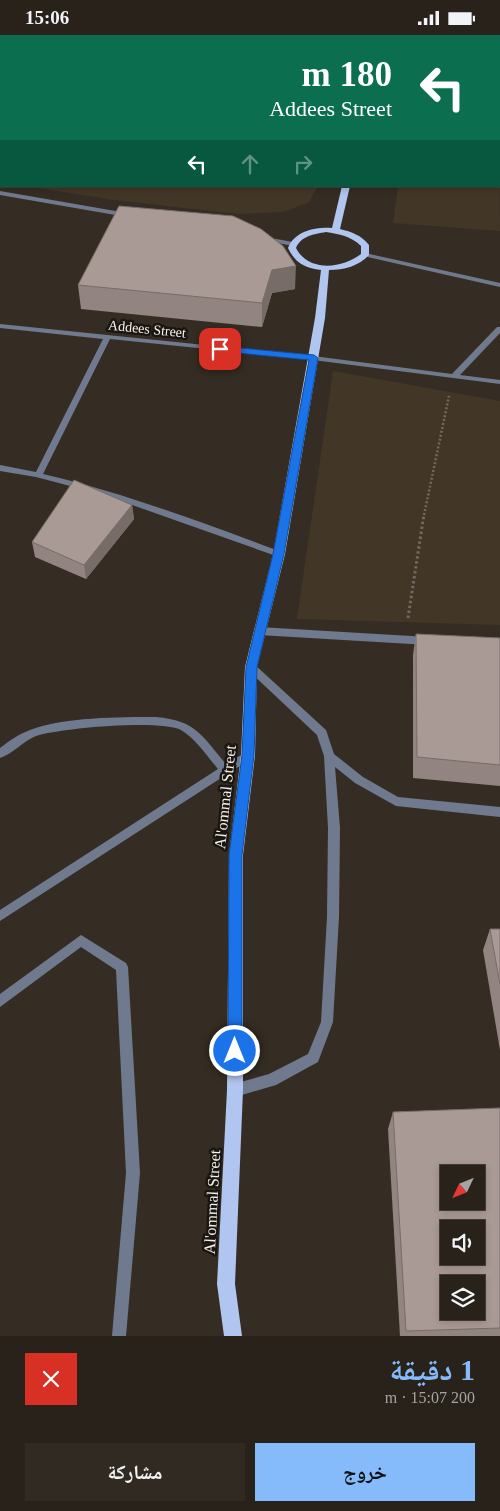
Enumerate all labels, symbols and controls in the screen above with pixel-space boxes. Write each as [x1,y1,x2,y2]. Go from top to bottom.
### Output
text: 15:06 [25,7,69,28]
text: 180 m [302,55,392,94]
icon: left [410,55,475,120]
text: Addees Street [269,96,392,121]
icon: left [183,150,211,178]
icon: ahead [236,150,264,178]
icon: right [289,150,317,178]
street label: Addees Street [107,317,187,341]
pin [199,328,241,370]
icon: arrive [206,335,234,363]
street label: Al'ommal Street [211,744,239,850]
position arrow [208,1024,260,1076]
street label: Al'ommal Street [201,1149,223,1255]
north arrow [440,1165,485,1210]
map controls [440,1165,485,1320]
button: sound [440,1220,485,1265]
button: layers [440,1275,485,1320]
button: close [25,1353,77,1405]
text: 1 دقيقة [390,1353,475,1386]
text: 200 m · 15:07 [385,1389,475,1406]
button: مشاركة [25,1443,245,1501]
button: خروج [255,1443,475,1501]

